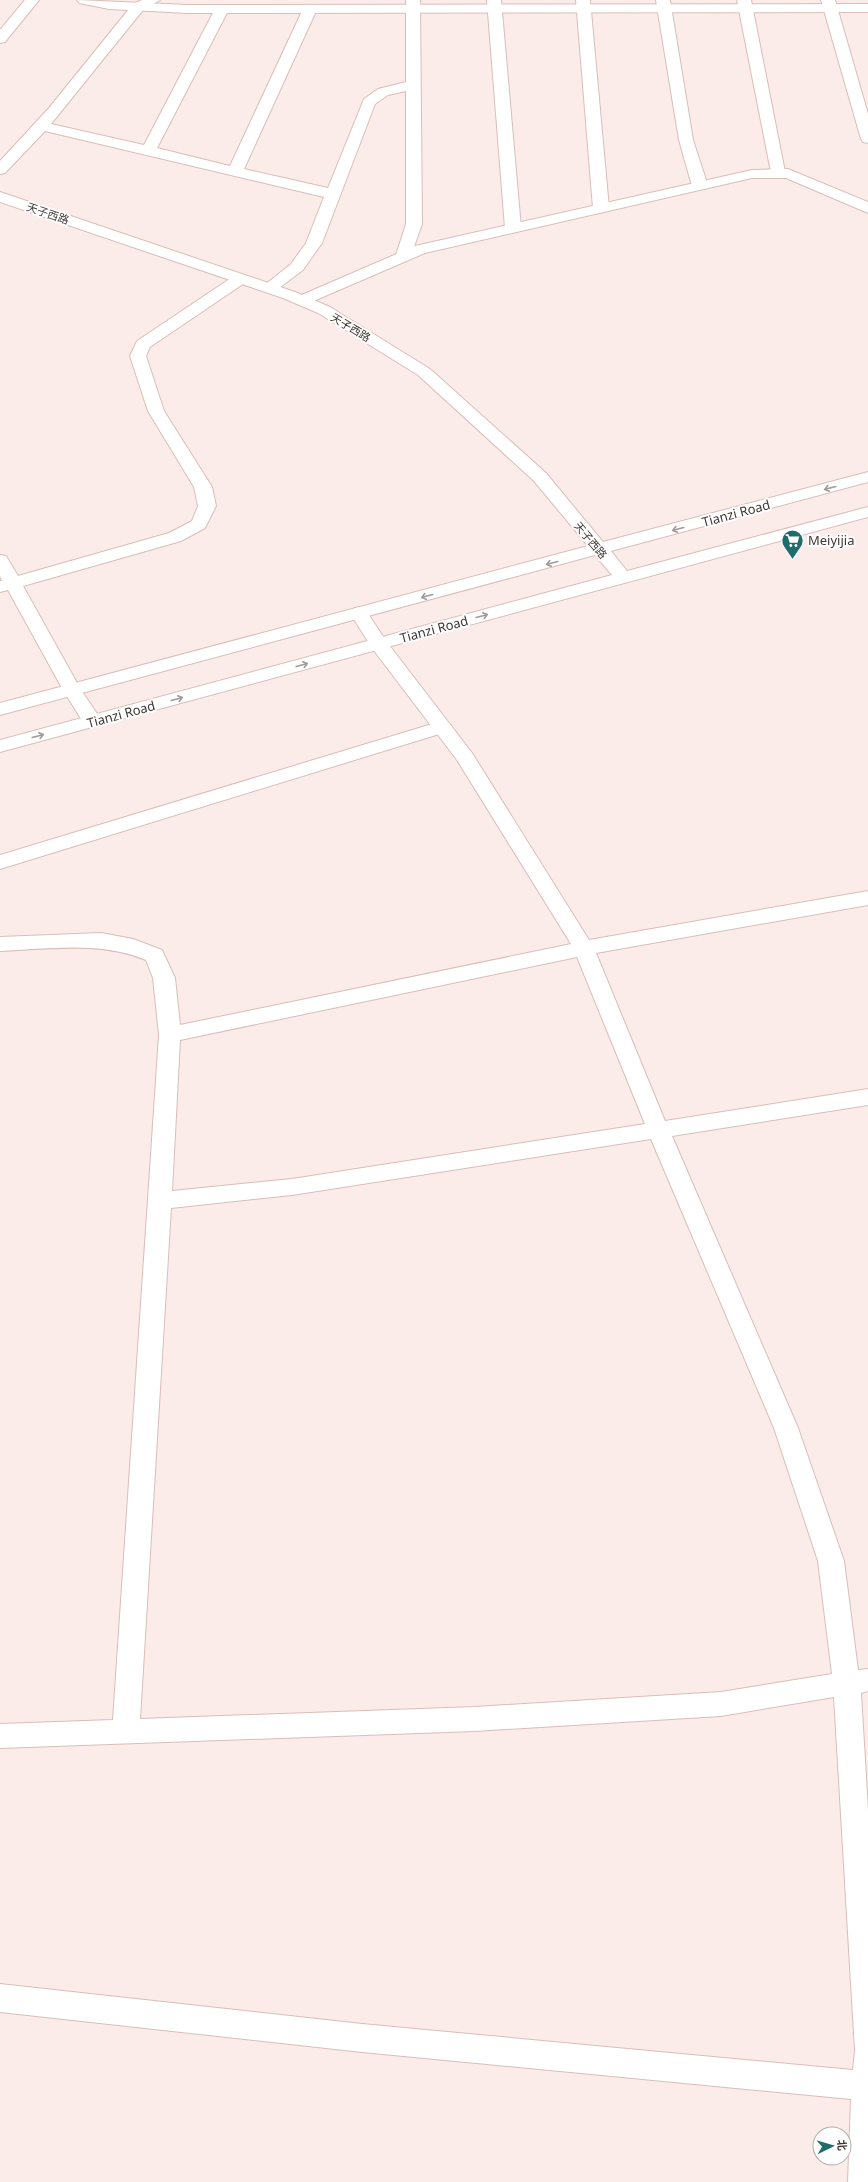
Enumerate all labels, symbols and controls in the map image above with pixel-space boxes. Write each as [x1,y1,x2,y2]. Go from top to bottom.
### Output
street label: 天子西路 [25,199,71,227]
street label: 天子西路 [328,309,374,345]
one-way arrow [824,485,837,492]
street label: Tianzi Road [700,495,772,531]
street label: 天子西路 [571,518,611,562]
one-way arrow [672,526,685,533]
supermarket icon: Meiyijia [779,527,805,560]
place label: Meiyijia [808,531,854,549]
one-way arrow [546,560,559,567]
one-way arrow [420,592,433,600]
street label: Tianzi Road [398,611,470,647]
one-way arrow [475,612,488,620]
one-way arrow [295,661,308,668]
one-way arrow [170,694,183,702]
street label: Tianzi Road [85,696,157,732]
one-way arrow [31,732,44,739]
north arrow [812,2126,852,2166]
text: 北 [835,2139,850,2151]

